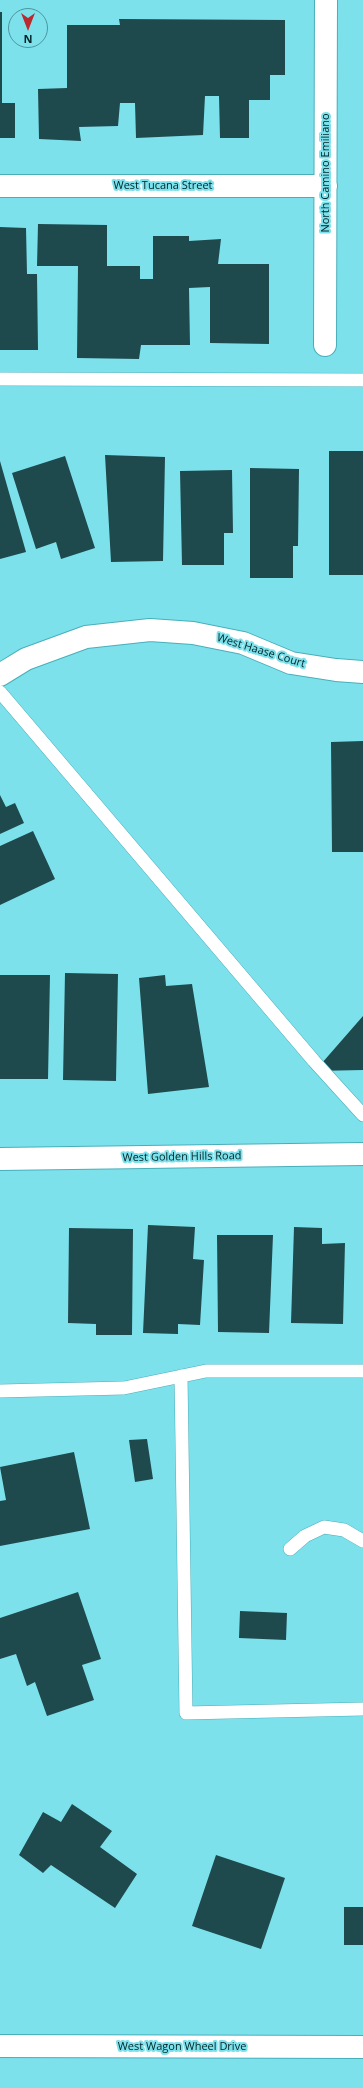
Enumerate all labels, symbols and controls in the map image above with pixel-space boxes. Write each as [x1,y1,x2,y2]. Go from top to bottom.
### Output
north arrow [8,8,48,48]
text: N [24,32,32,47]
street label: North Camino Emiliano [319,113,333,233]
street label: West Tucana Street [114,179,212,193]
street label: West Haase Court [215,631,307,671]
street label: West Golden Hills Road [122,1149,242,1165]
street label: West Wagon Wheel Drive [118,2040,246,2054]

